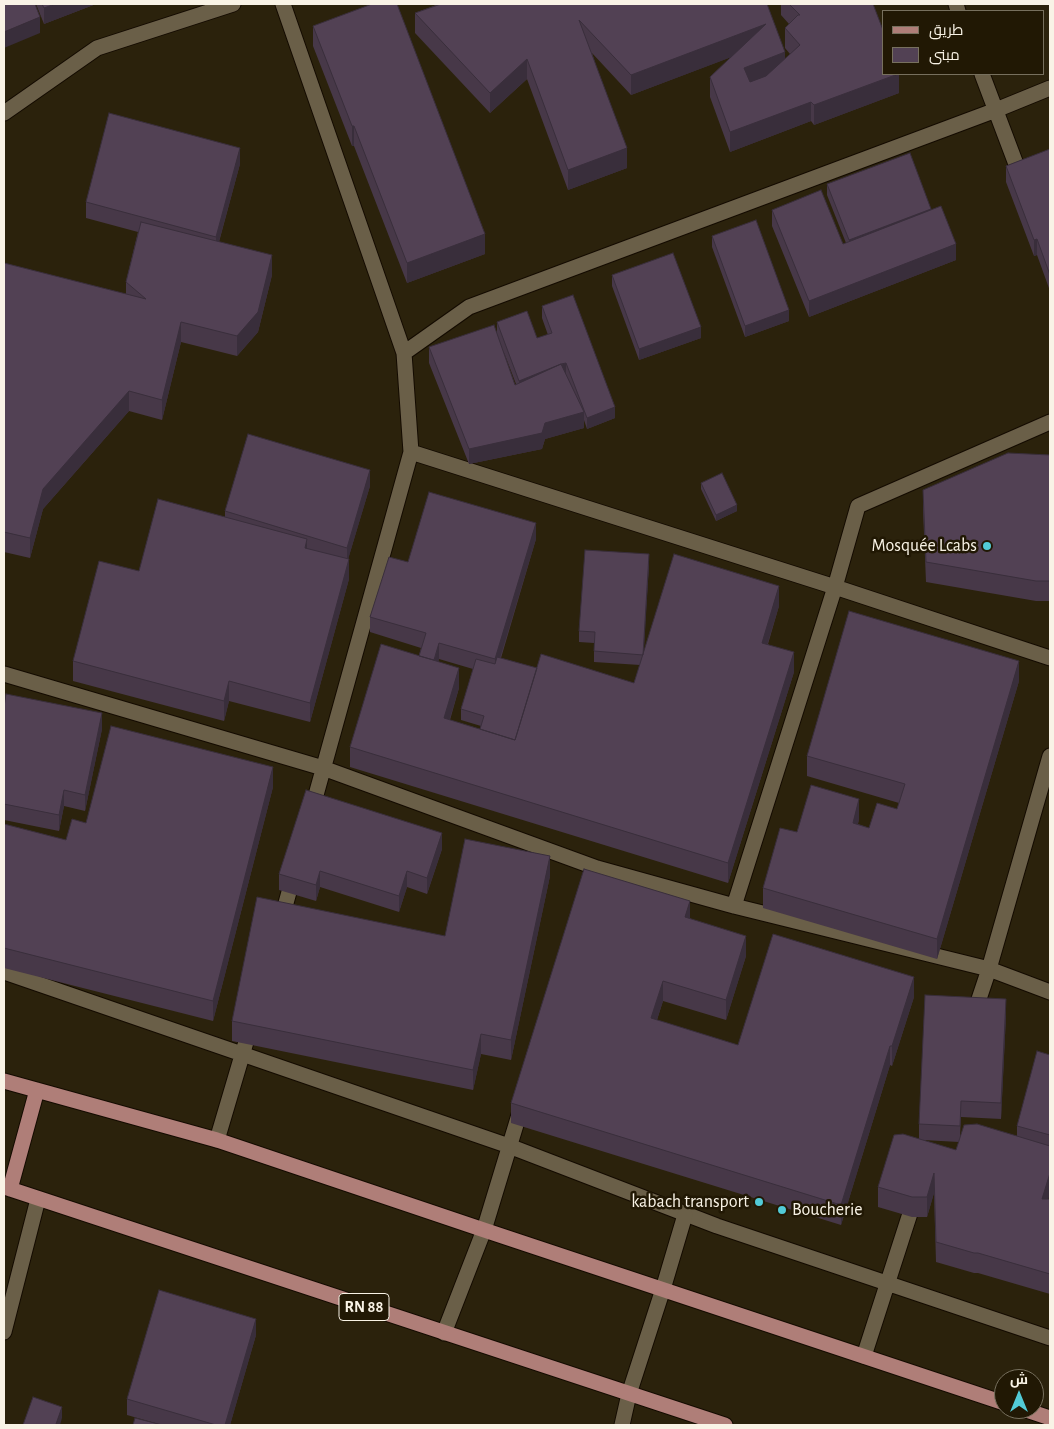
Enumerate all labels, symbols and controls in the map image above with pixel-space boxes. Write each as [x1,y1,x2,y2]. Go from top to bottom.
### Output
legend [882,10,1044,75]
text: طريق [929,23,963,38]
text: مبنى [929,48,960,63]
place label: Mosquée Lcabs [872,535,977,557]
marker: Mosquée Lcabs [981,540,993,552]
place label: kabach transport [631,1191,749,1213]
marker: kabach transport [753,1196,765,1208]
place label: Boucherie [792,1199,863,1221]
marker: Boucherie [776,1204,788,1216]
road number: RN 88 [339,1294,389,1320]
north arrow [994,1369,1044,1419]
text: ش [1010,1373,1028,1387]

